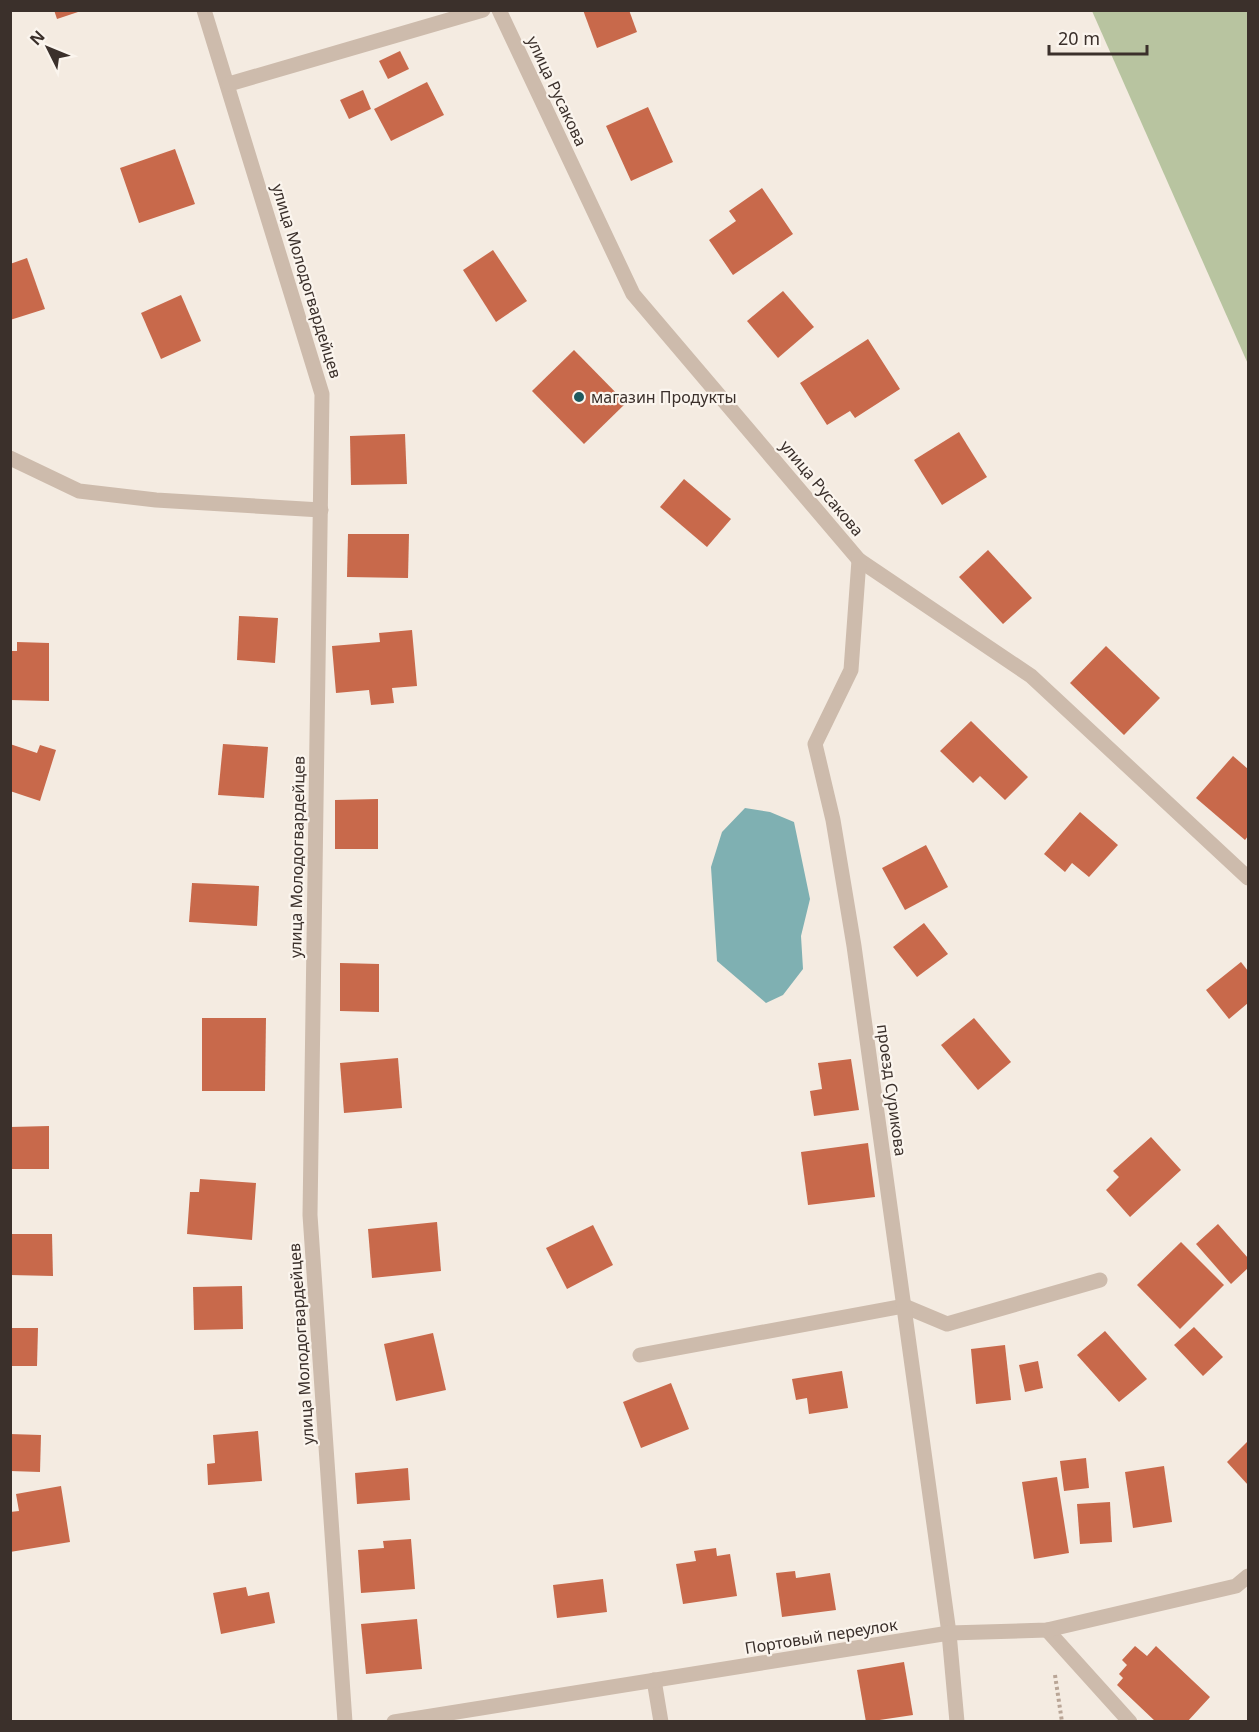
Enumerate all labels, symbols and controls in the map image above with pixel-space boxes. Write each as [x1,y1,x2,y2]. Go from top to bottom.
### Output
north arrow [18,18,78,78]
scale bar [1049,18,1146,56]
text: N [25,26,50,50]
text: 20 m [1058,26,1100,50]
street label: улица Русакова [522,32,592,150]
street label: улица Молодогвардейцев [267,181,347,381]
place label: магазин Продукты [591,386,737,408]
marker: магазин Продукты [572,390,586,404]
street label: улица Русакова [775,435,869,541]
street label: улица Молодогвардейцев [284,756,310,958]
street label: проезд Сурикова [872,1023,912,1157]
street label: улица Молодогвардейцев [283,1242,319,1446]
street label: Портовый переулок [743,1613,899,1659]

